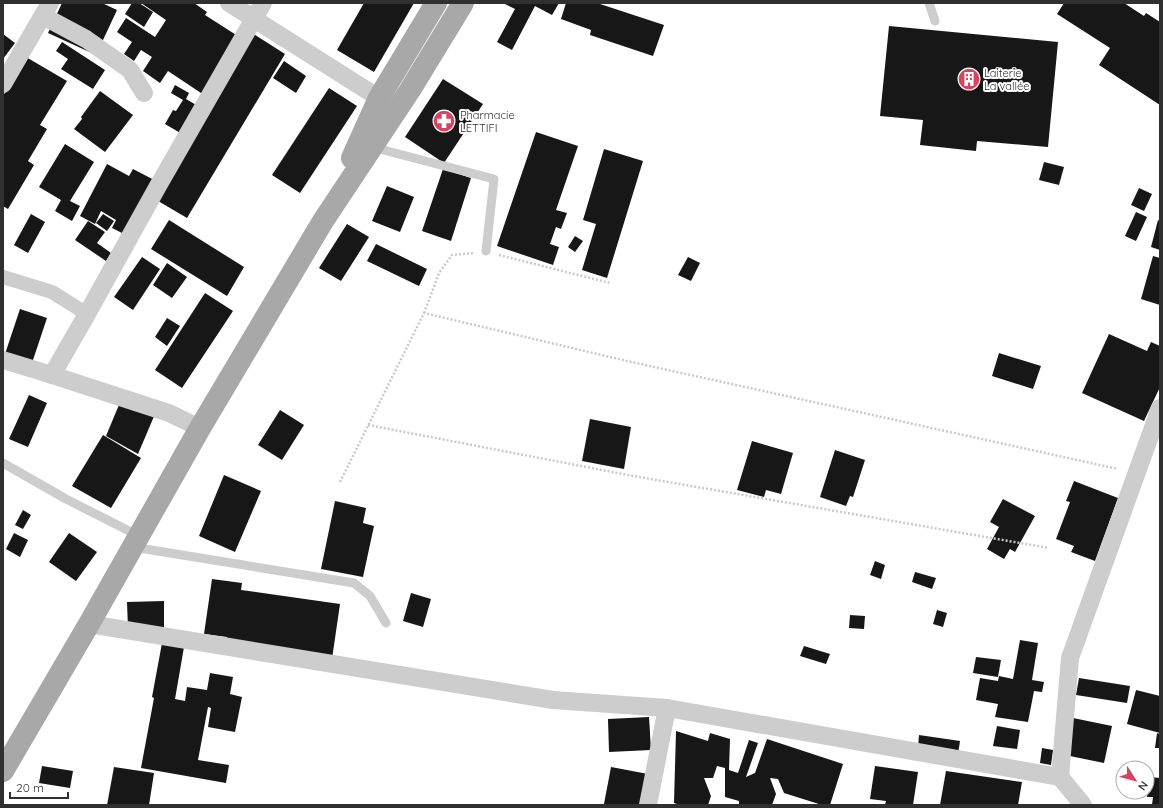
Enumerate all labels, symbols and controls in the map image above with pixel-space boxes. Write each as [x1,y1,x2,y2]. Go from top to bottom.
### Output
building icon: Laiterie La vallée [956,66,982,92]
place label: Laiterie La vallée [984,66,1029,93]
pharmacy icon: Pharmacie LETTIFI [431,108,457,134]
place label: Pharmacie LETTIFI [460,108,515,135]
north arrow [1115,760,1155,800]
scale bar [10,774,68,800]
text: N [1135,778,1151,793]
text: 20 m [16,780,44,795]

